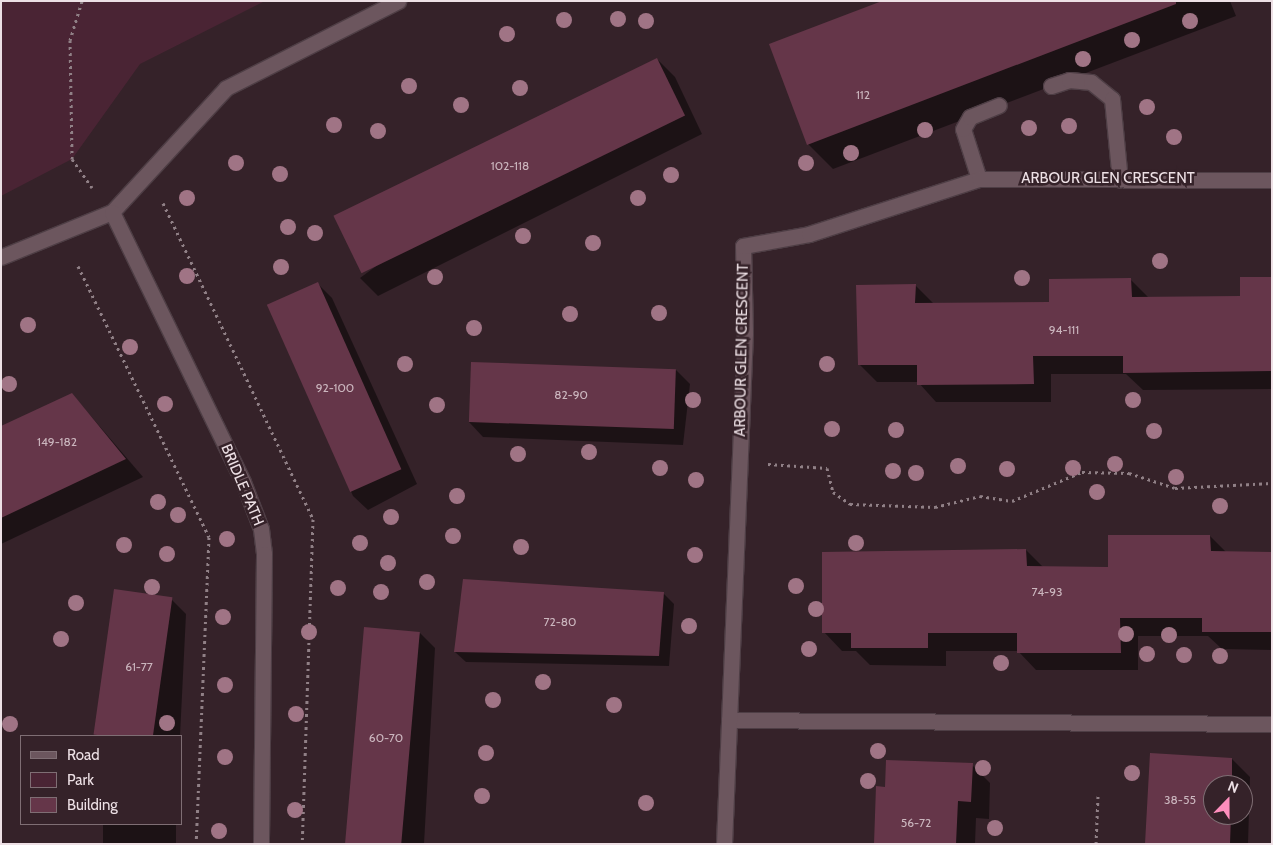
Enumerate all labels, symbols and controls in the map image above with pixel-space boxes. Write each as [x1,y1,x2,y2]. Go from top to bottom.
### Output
house number: 112 [856,88,870,102]
house number: 102-118 [491,159,529,173]
street label: ARBOUR GLEN CRESCENT [1021,170,1195,188]
street label: ARBOUR GLEN CRESCENT [731,263,753,437]
house number: 94-111 [1049,323,1079,337]
house number: 92-100 [316,381,354,395]
house number: 82-90 [554,388,588,402]
house number: 149-182 [37,435,77,449]
street label: BRIDLE PATH [217,441,267,529]
house number: 74-93 [1032,585,1062,599]
house number: 72-80 [544,615,576,629]
house number: 61-77 [125,660,153,674]
house number: 60-70 [369,731,403,745]
legend [20,735,182,825]
text: Road [67,746,100,764]
text: Park [67,771,94,789]
north arrow [1203,775,1253,825]
text: N [1225,777,1241,797]
house number: 38-55 [1164,793,1196,807]
text: Building [67,796,118,814]
house number: 56-72 [901,816,931,830]

